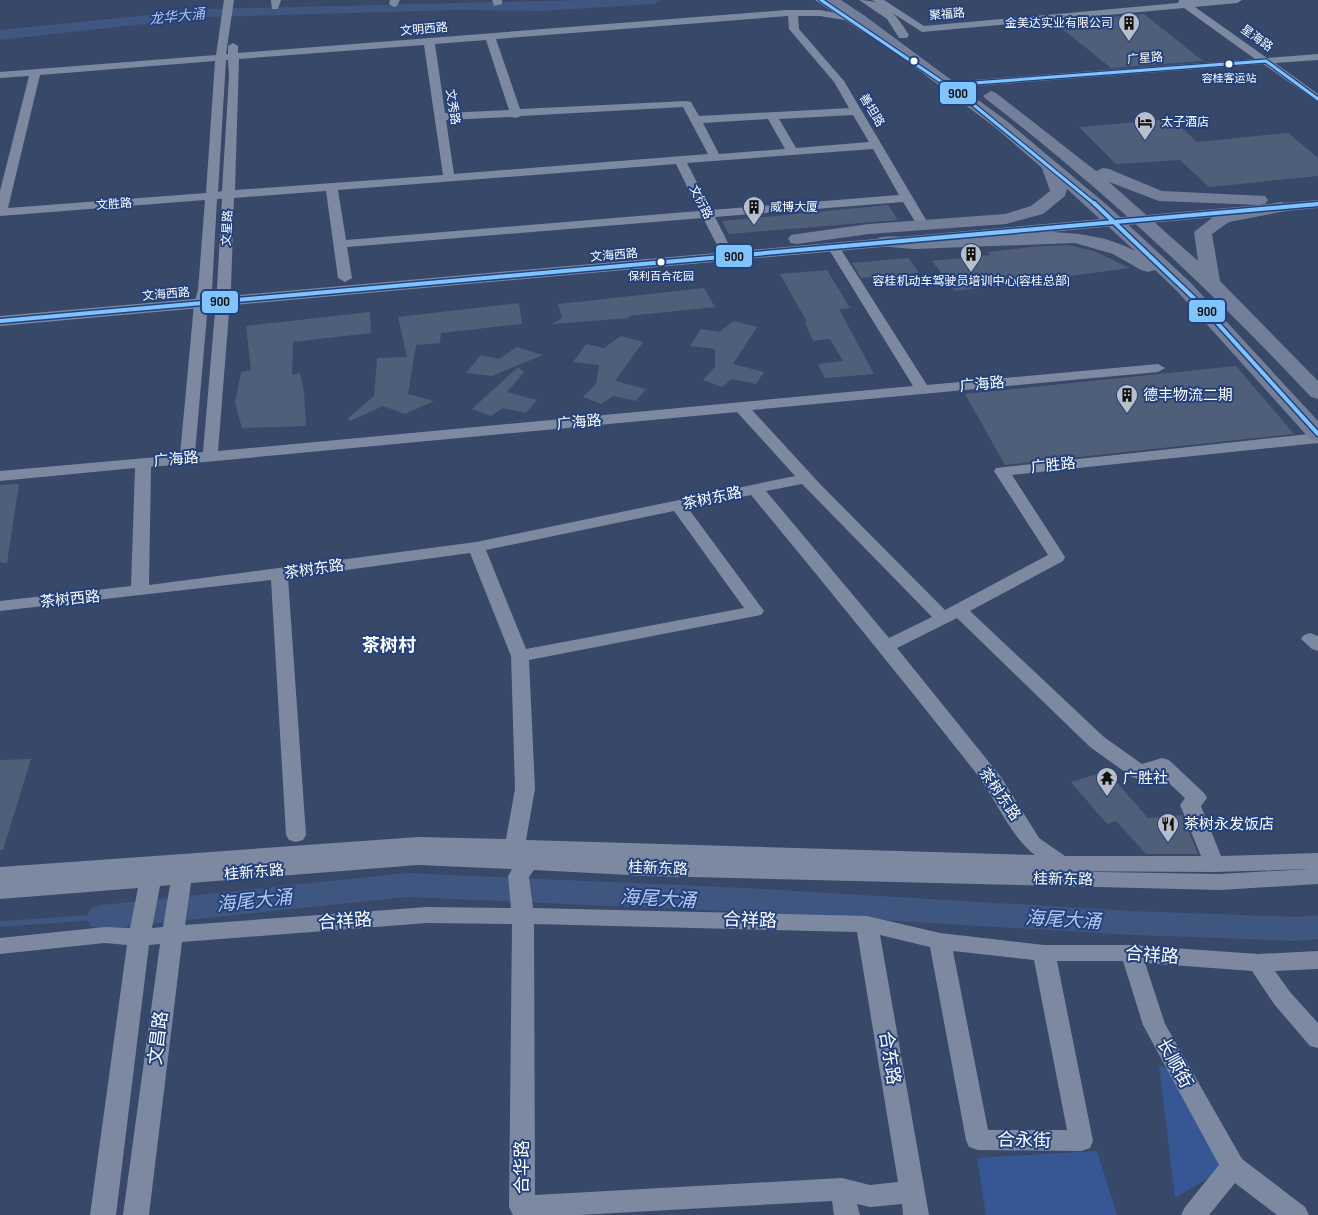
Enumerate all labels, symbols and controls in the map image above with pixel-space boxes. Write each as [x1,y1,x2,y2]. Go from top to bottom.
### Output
water label: 龙华大涌 [148,5,208,28]
street label: 聚福路 [928,5,966,24]
building icon: 金美达实业有限公司 [1117,11,1141,42]
place label: 金美达实业有限公司 [1005,16,1113,31]
street label: 文明西路 [399,20,449,39]
street label: 星海路 [1238,22,1276,55]
street label: 广星路 [1127,50,1164,67]
unlabelled marker [909,56,919,66]
marker: 容桂客运站 [1224,59,1234,69]
place label: 容桂客运站 [1202,72,1257,85]
line badge: 900 [939,81,977,105]
text: 900 [948,85,968,102]
street label: 文秀路 [442,88,463,126]
street label: 善坦路 [856,91,887,130]
hotel icon: 太子酒店 [1133,110,1157,141]
place label: 太子酒店 [1161,115,1209,130]
street label: 文衍路 [686,183,715,222]
building icon: 威博大厦 [742,195,766,226]
street label: 文胜路 [96,196,133,213]
place label: 威博大厦 [770,200,818,215]
street label: 文星路 [219,210,236,246]
building icon: 容桂机动车驾驶员培训中心(容桂总部) [959,242,983,273]
line badge: 900 [715,244,753,268]
street label: 文海西路 [589,246,639,265]
text: 900 [724,248,744,265]
marker: 保利百合花园 [656,257,666,267]
place label: 保利百合花园 [628,270,694,283]
place label: 容桂机动车驾驶员培训中心(容桂总部) [872,274,1070,289]
street label: 文海西路 [141,285,191,304]
line badge: 900 [201,290,239,314]
text: 900 [210,293,230,310]
line badge: 900 [1188,299,1226,323]
text: 900 [1197,303,1217,320]
street label: 广海路 [959,373,1005,396]
building icon: 德丰物流二期 [1115,383,1139,414]
place label: 德丰物流二期 [1143,386,1233,405]
street label: 广海路 [556,411,602,434]
street label: 广海路 [153,448,199,471]
street label: 广胜路 [1030,454,1076,477]
street label: 茶树东路 [681,483,743,514]
street label: 茶树东路 [283,556,345,583]
street label: 茶树西路 [39,587,101,612]
district label: 茶树村 [362,635,416,656]
street label: 茶树东路 [975,764,1025,824]
temple icon: 广胜社 [1095,766,1119,797]
place label: 广胜社 [1123,769,1168,788]
restaurant icon: 茶树永发饭店 [1156,812,1180,843]
place label: 茶树永发饭店 [1184,815,1274,834]
street label: 桂新东路 [628,858,688,879]
street label: 桂新东路 [223,860,285,885]
street label: 桂新东路 [1033,869,1093,890]
water label: 海尾大涌 [215,886,295,917]
water label: 海尾大涌 [619,886,698,913]
water label: 海尾大涌 [1024,907,1103,934]
street label: 合祥路 [317,909,373,934]
street label: 合祥路 [723,909,777,932]
street label: 合祥路 [1124,943,1180,968]
street label: 文昌路 [145,1010,172,1066]
street label: 合东路 [875,1030,904,1086]
street label: 长顺街 [1152,1035,1197,1092]
street label: 合永街 [997,1130,1051,1151]
street label: 合华路 [512,1140,533,1194]

